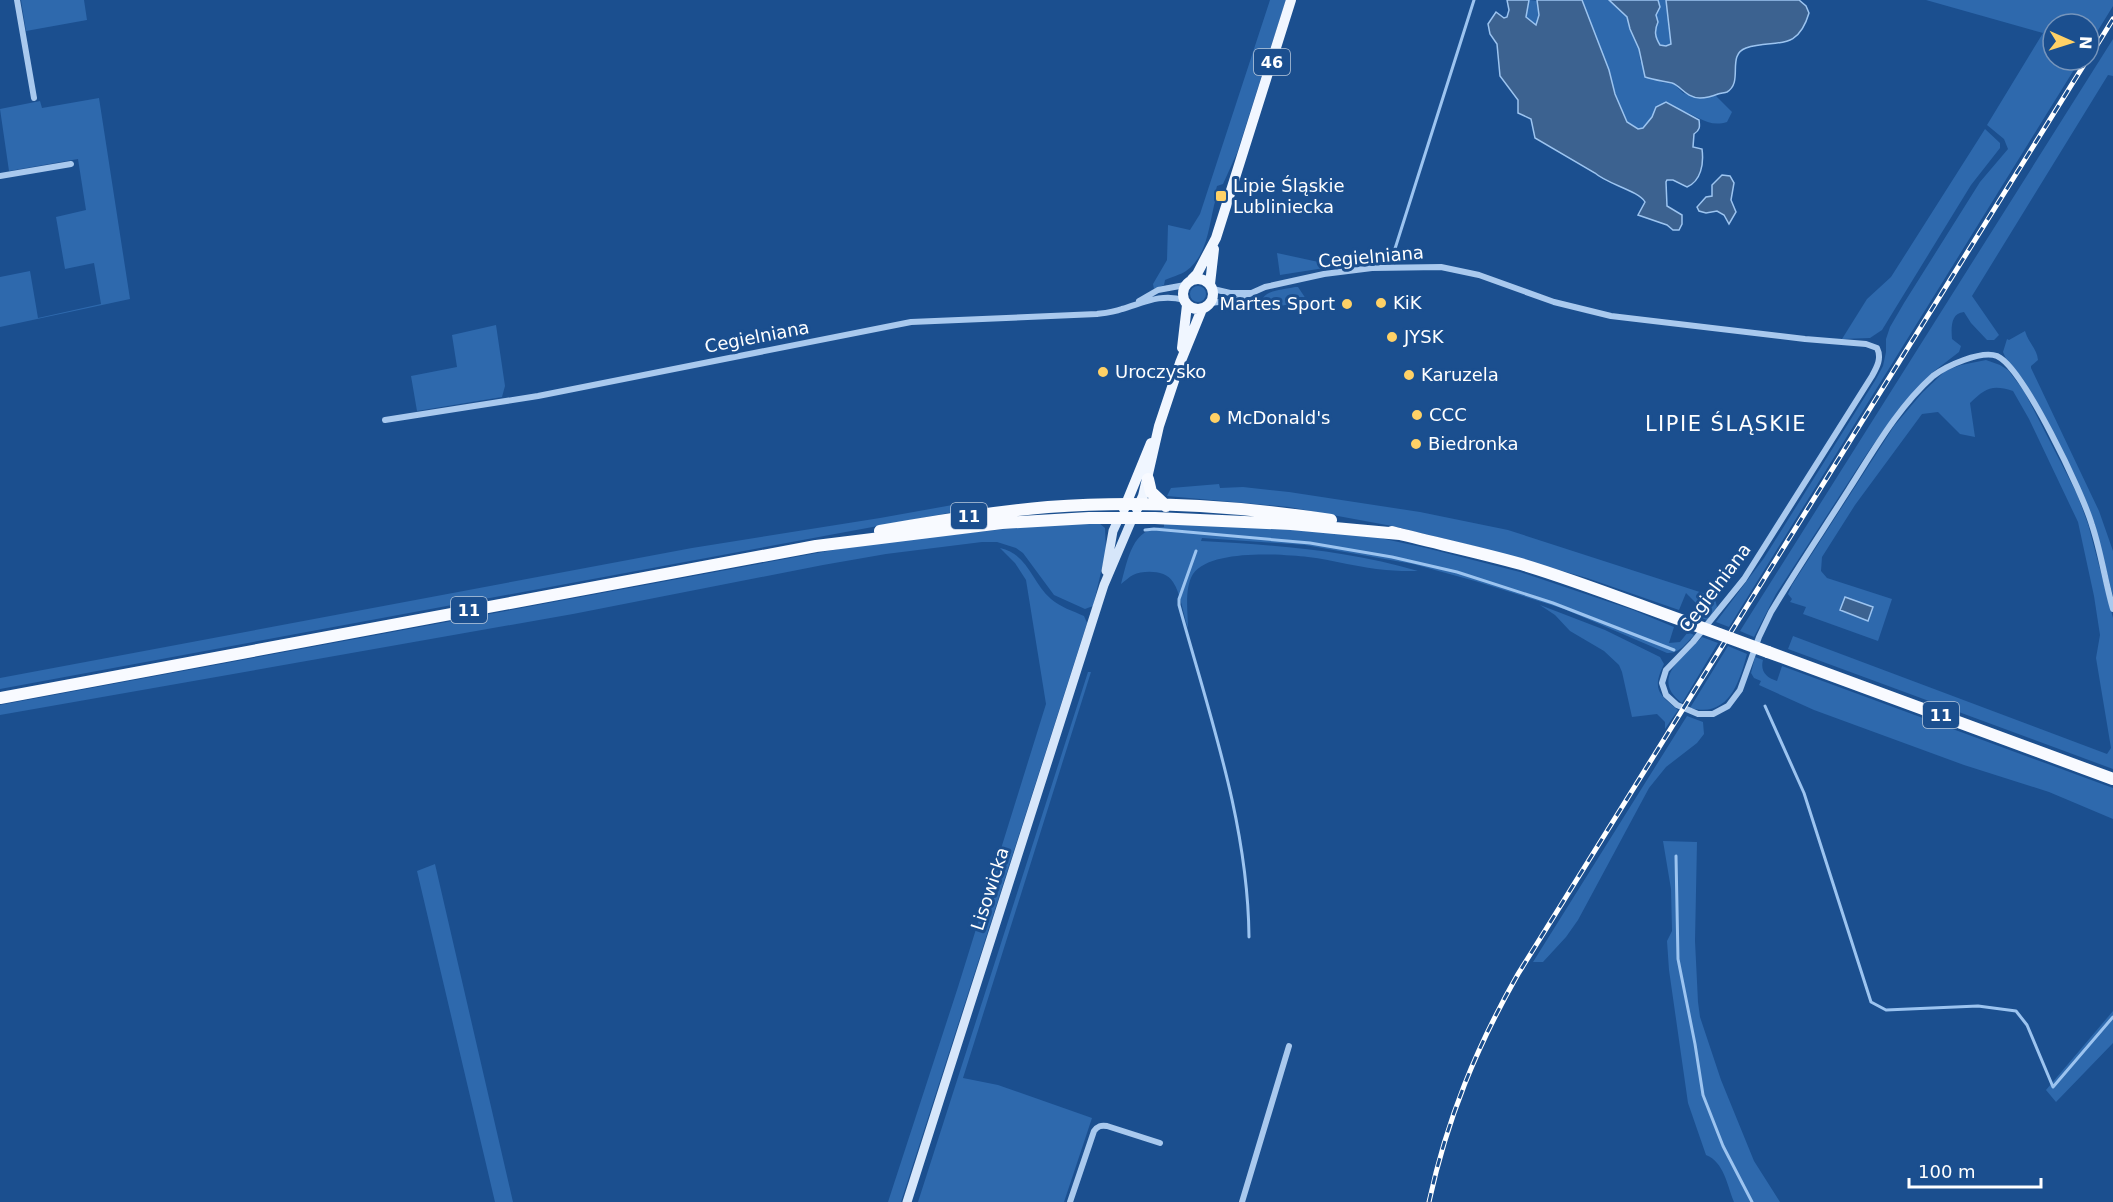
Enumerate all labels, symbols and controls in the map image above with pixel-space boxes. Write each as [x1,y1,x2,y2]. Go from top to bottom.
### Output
north arrow [2041,12,2101,72]
text: N [2076,36,2095,50]
road number: 46 [1254,49,1290,75]
place label: Lipie Śląskie Lubliniecka [1233,175,1345,217]
marker: Lipie Śląskie Lubliniecka [1214,189,1228,203]
street label: Cegielniana [1317,241,1425,272]
place label: KiK [1393,292,1423,313]
place label: Martes Sport [1219,293,1335,314]
marker: KiK [1374,296,1388,310]
marker: Martes Sport [1340,297,1354,311]
street label: Cegielniana [703,316,811,357]
place label: JYSK [1403,326,1445,347]
marker: JYSK [1385,330,1399,344]
place label: Uroczysko [1115,361,1206,382]
place label: Karuzela [1421,364,1499,385]
marker: Uroczysko [1096,365,1110,379]
marker: Karuzela [1402,368,1416,382]
place label: CCC [1429,404,1467,425]
place label: McDonald's [1227,407,1331,428]
marker: CCC [1410,408,1424,422]
marker: McDonald's [1208,411,1222,425]
district label: LIPIE ŚLĄSKIE [1645,411,1807,436]
place label: Biedronka [1428,433,1518,454]
marker: Biedronka [1409,437,1423,451]
road number: 11 [951,503,987,529]
street label: Cegielniana [1674,539,1755,636]
road number: 11 [451,597,487,623]
road number: 11 [1923,702,1959,728]
street label: Lisowicka [966,845,1013,933]
scale bar [1909,1151,2041,1189]
text: 100 m [1918,1161,1976,1182]

